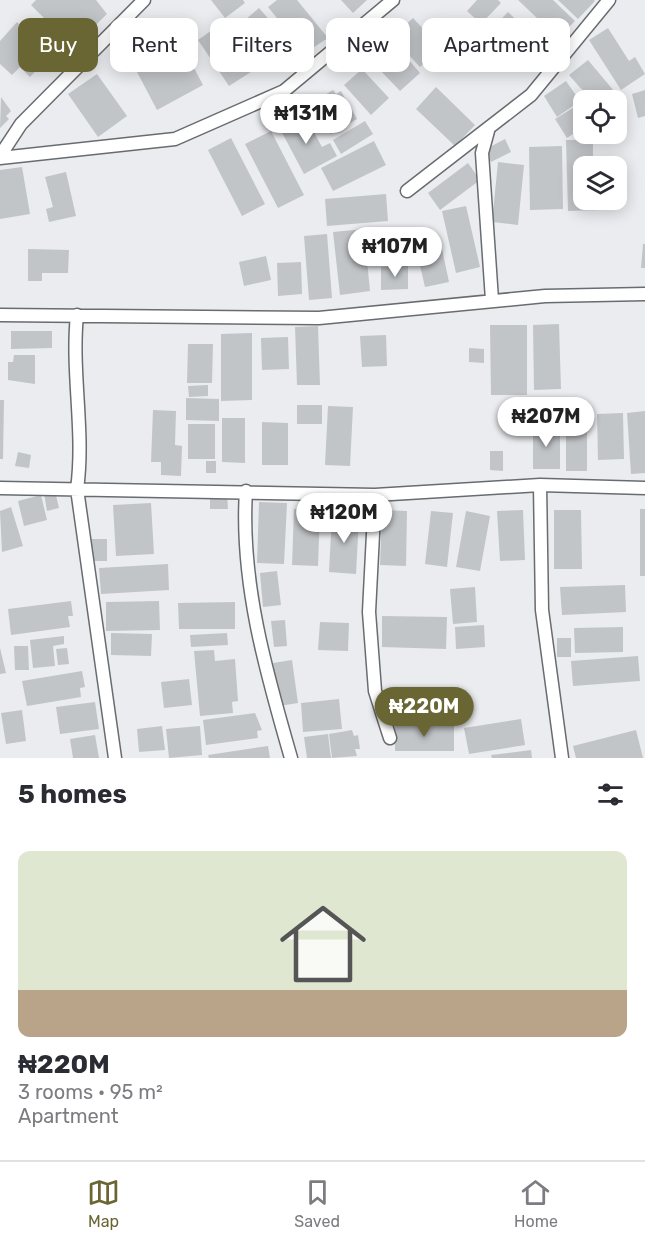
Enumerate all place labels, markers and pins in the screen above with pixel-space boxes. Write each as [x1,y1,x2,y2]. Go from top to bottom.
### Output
pin: ₦131M [264,94,348,145]
pin: ₦107M [353,227,437,278]
pin: ₦207M [504,397,588,448]
pin: ₦120M [302,493,386,544]
pin: ₦220M [382,687,466,738]

